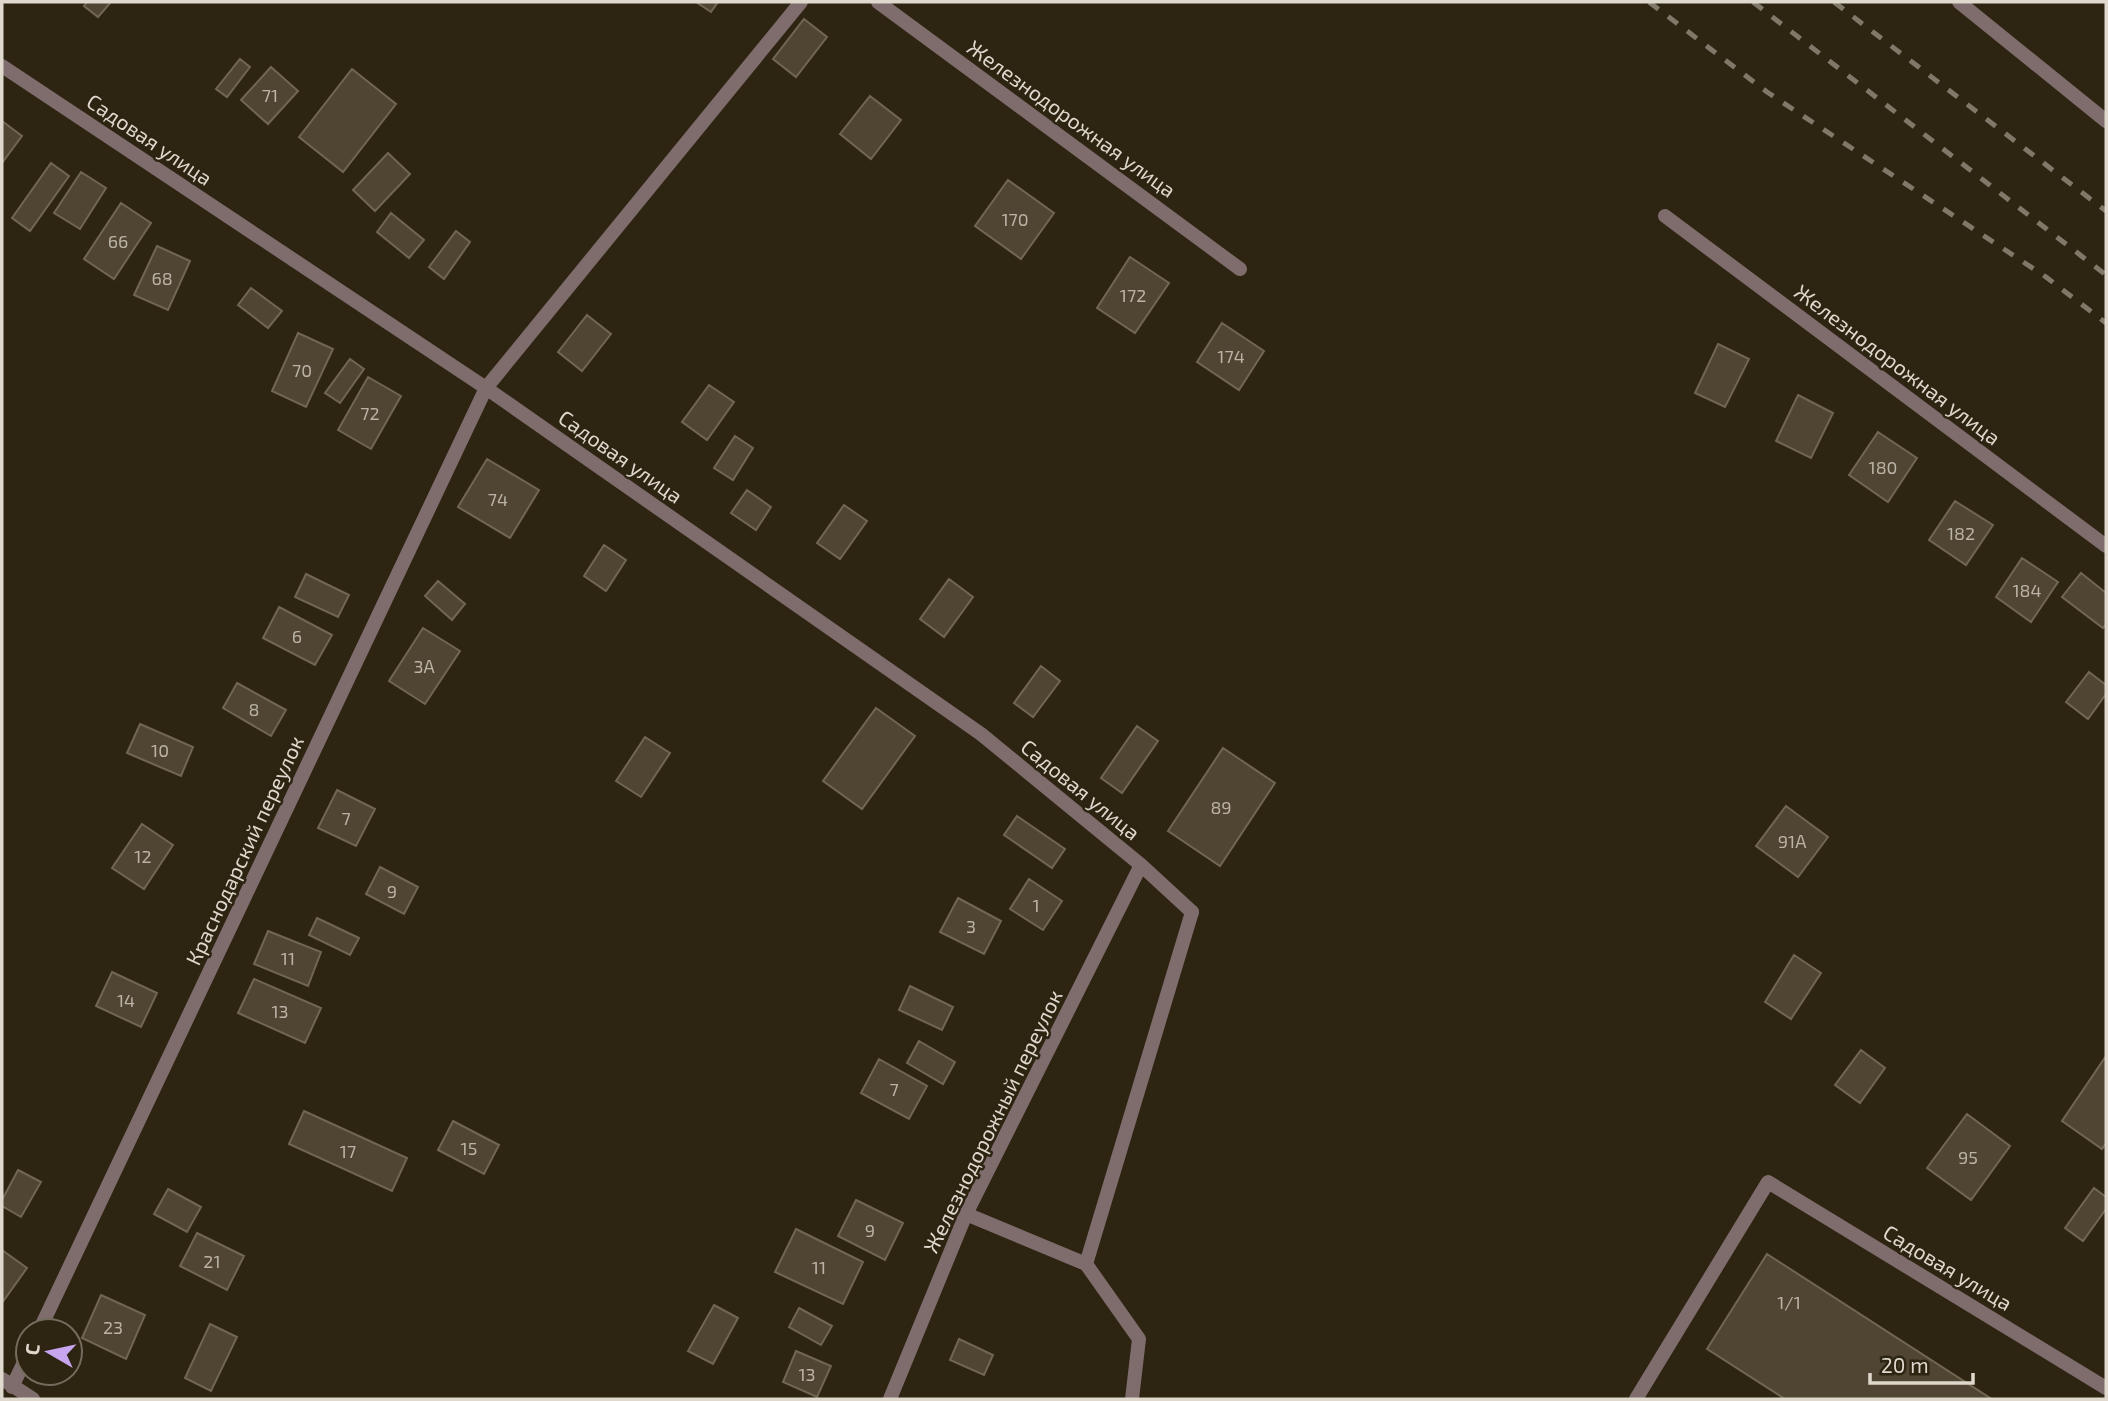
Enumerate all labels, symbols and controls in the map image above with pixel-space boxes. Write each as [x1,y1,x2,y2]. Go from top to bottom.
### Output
street label: Железнодорожная улица [962,34,1181,203]
house number: 71 [262,84,278,106]
street label: Садовая улица [82,88,217,191]
house number: 170 [1001,208,1029,230]
house number: 66 [108,230,128,252]
house number: 68 [151,267,173,289]
street label: Железнодорожная улица [1790,278,2006,450]
house number: 172 [1120,284,1146,306]
house number: 174 [1217,345,1245,367]
house number: 70 [292,359,312,381]
house number: 72 [360,402,380,424]
street label: Садовая улица [554,404,688,509]
house number: 180 [1869,456,1897,478]
house number: 74 [488,488,508,510]
house number: 182 [1947,522,1975,544]
house number: 184 [2012,579,2042,601]
house number: 6 [292,625,302,647]
house number: 3А [413,655,435,677]
house number: 8 [249,698,259,720]
street label: Краснодарский переулок [180,731,309,969]
street label: Садовая улица [1016,733,1146,845]
house number: 10 [151,739,169,761]
house number: 89 [1210,796,1232,818]
house number: 7 [341,807,351,829]
house number: 91А [1778,830,1807,852]
house number: 12 [134,845,152,867]
house number: 9 [387,880,397,902]
house number: 1 [1032,894,1040,916]
house number: 3 [966,915,976,937]
house number: 11 [281,947,295,969]
street label: Железнодорожный переулок [917,985,1068,1257]
house number: 14 [117,989,135,1011]
house number: 13 [271,1000,289,1022]
house number: 7 [889,1078,899,1100]
house number: 15 [461,1137,477,1159]
house number: 17 [340,1140,356,1162]
house number: 95 [1958,1146,1978,1168]
house number: 9 [865,1219,875,1241]
street label: Садовая улица [1879,1219,2017,1316]
house number: 21 [203,1250,221,1272]
house number: 11 [812,1256,826,1278]
house number: 1/1 [1777,1291,1801,1313]
house number: 23 [103,1316,123,1338]
north arrow [14,1317,84,1387]
text: С [19,1342,44,1357]
scale bar [1870,1342,1973,1386]
text: 20 m [1881,1352,1929,1377]
house number: 13 [798,1363,816,1385]

